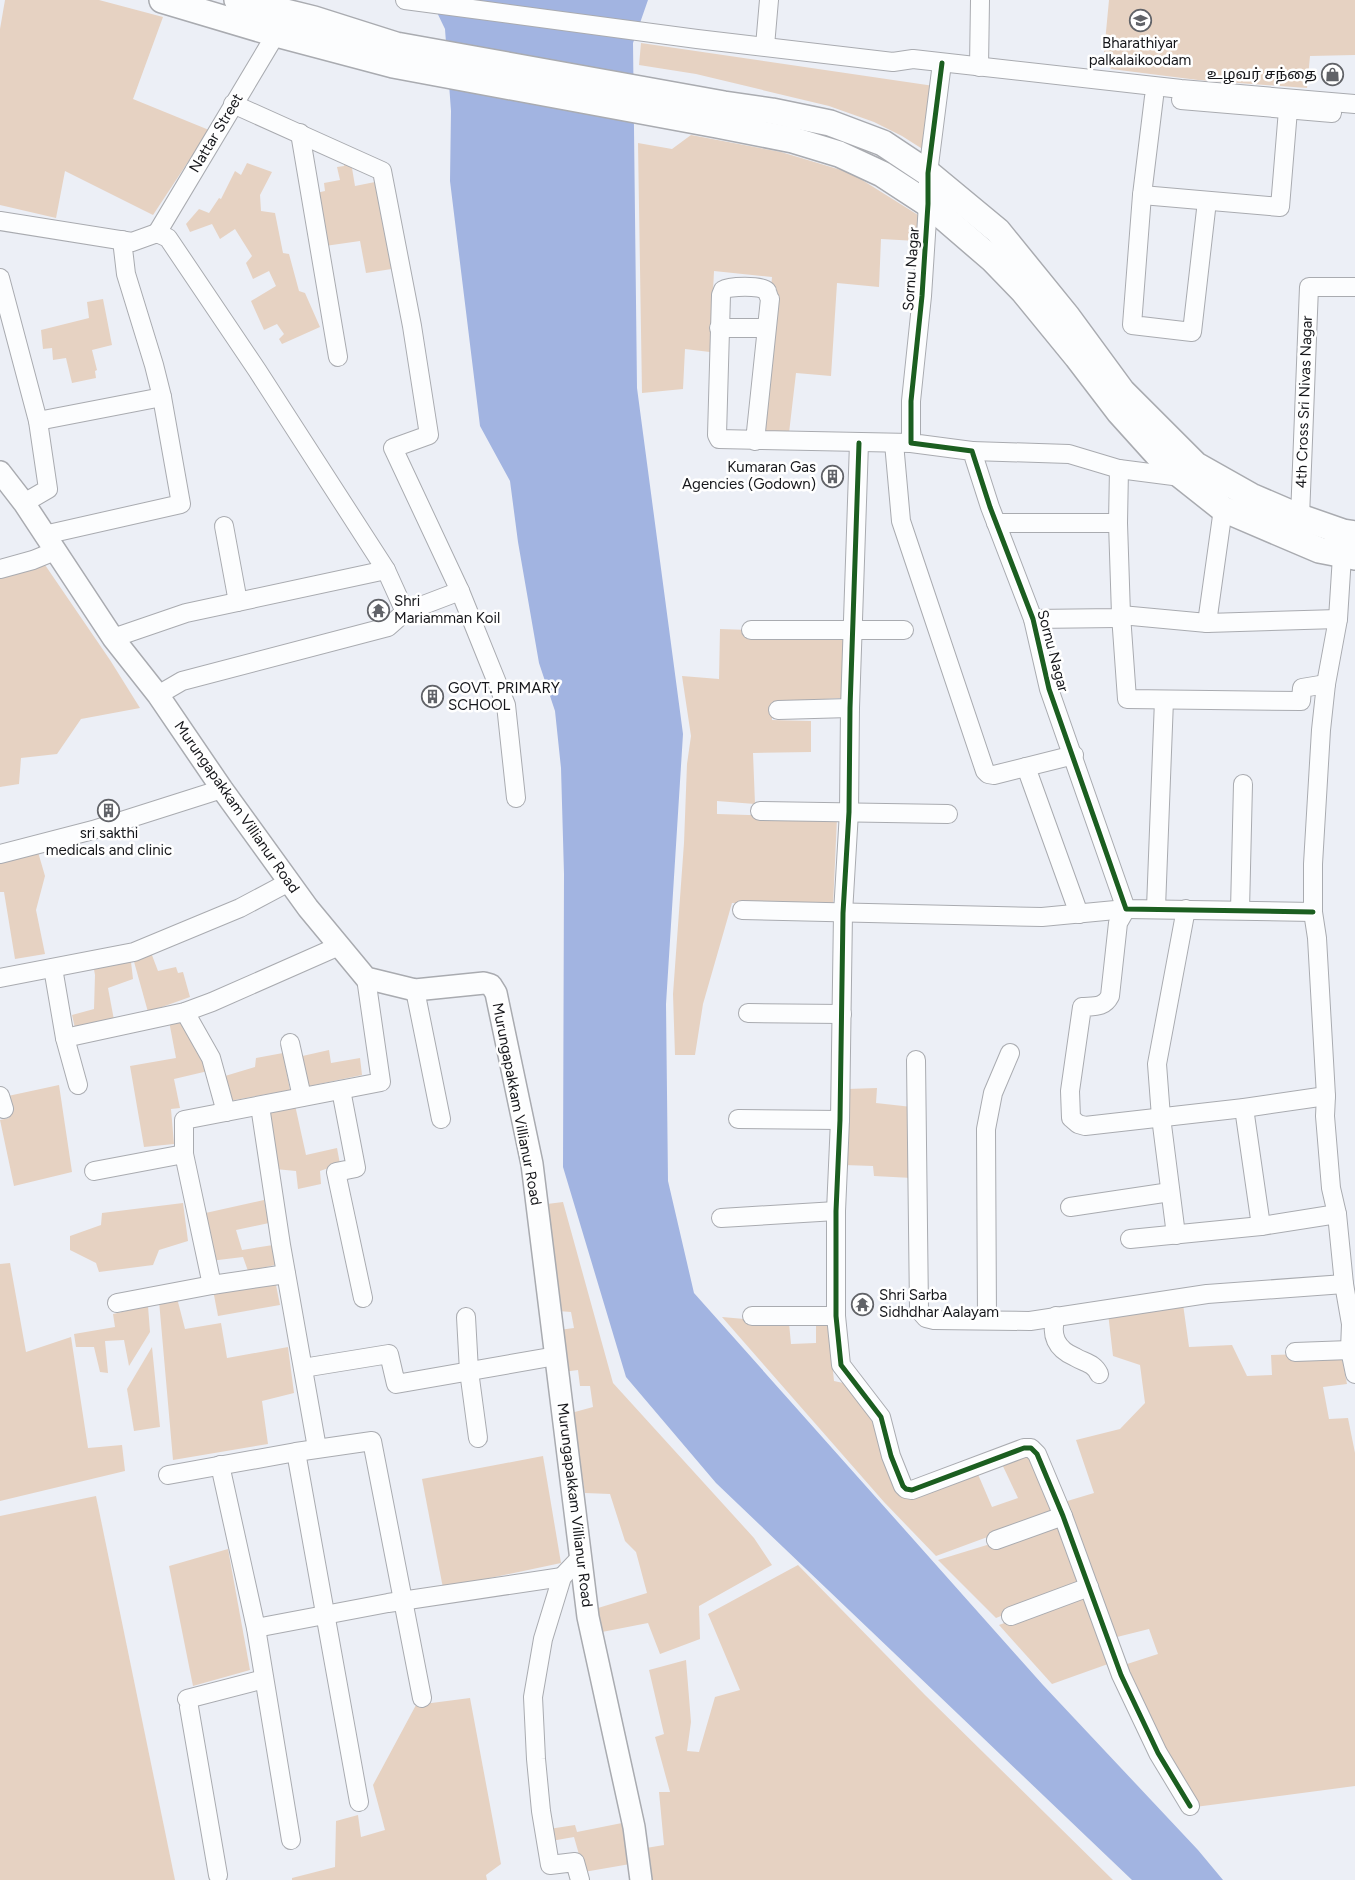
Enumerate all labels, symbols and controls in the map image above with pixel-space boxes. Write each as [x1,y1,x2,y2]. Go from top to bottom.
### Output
school or university icon: Bharathiyar palkalaikoodam [1128,8,1152,32]
place label: Bharathiyar palkalaikoodam [1089,34,1191,69]
shop icon: உழவர் சந்தை [1321,62,1345,86]
place label: உழவர் சந்தை [1207,65,1317,85]
street label: Nattar Street [185,90,247,176]
street label: Sornu Nagar [899,226,923,312]
street label: 4th Cross Sri Nivas Nagar [1292,315,1316,489]
place label: Kumaran Gas Agencies (Godown) [682,458,816,493]
building icon: Kumaran Gas Agencies (Godown) [820,464,844,488]
place label: Shri Mariamman Koil [394,592,500,627]
temple icon: Shri Mariamman Koil [366,598,390,622]
street label: Sornu Nagar [1033,608,1073,694]
place label: GOVT. PRIMARY SCHOOL [448,679,560,714]
building icon: GOVT. PRIMARY SCHOOL [420,685,444,709]
street label: Murungapakkam Villianur Road [171,717,303,897]
building icon: sri sakthi medicals and clinic [97,798,121,822]
place label: sri sakthi medicals and clinic [46,824,172,859]
street label: Murungapakkam Villianur Road [489,1001,545,1207]
place label: Shri Sarba Sidhdhar Aalayam [879,1286,999,1321]
temple icon: Shri Sarba Sidhdhar Aalayam [851,1292,875,1316]
street label: Murungapakkam Villianur Road [554,1402,596,1608]

